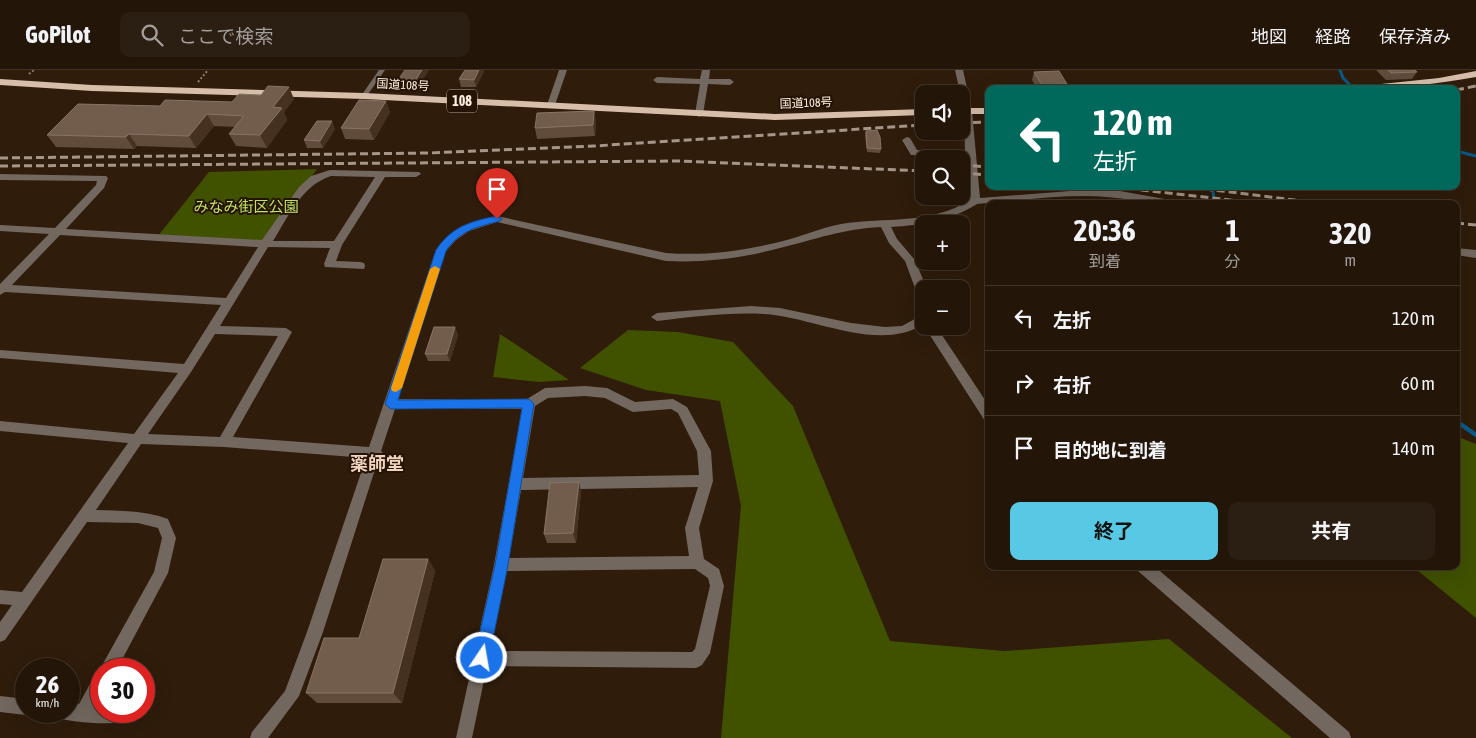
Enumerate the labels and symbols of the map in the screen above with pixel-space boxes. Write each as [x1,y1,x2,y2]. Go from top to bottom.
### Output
street label: 国道108号 [376,77,430,93]
road number: 108 [447,90,477,112]
street label: 国道108号 [779,95,833,111]
pin [476,168,518,219]
park label: みなみ街区公園 [193,198,299,215]
district label: 薬師堂 [350,453,404,474]
position arrow [455,631,507,683]
speed limit sign: 30 [90,658,155,723]

